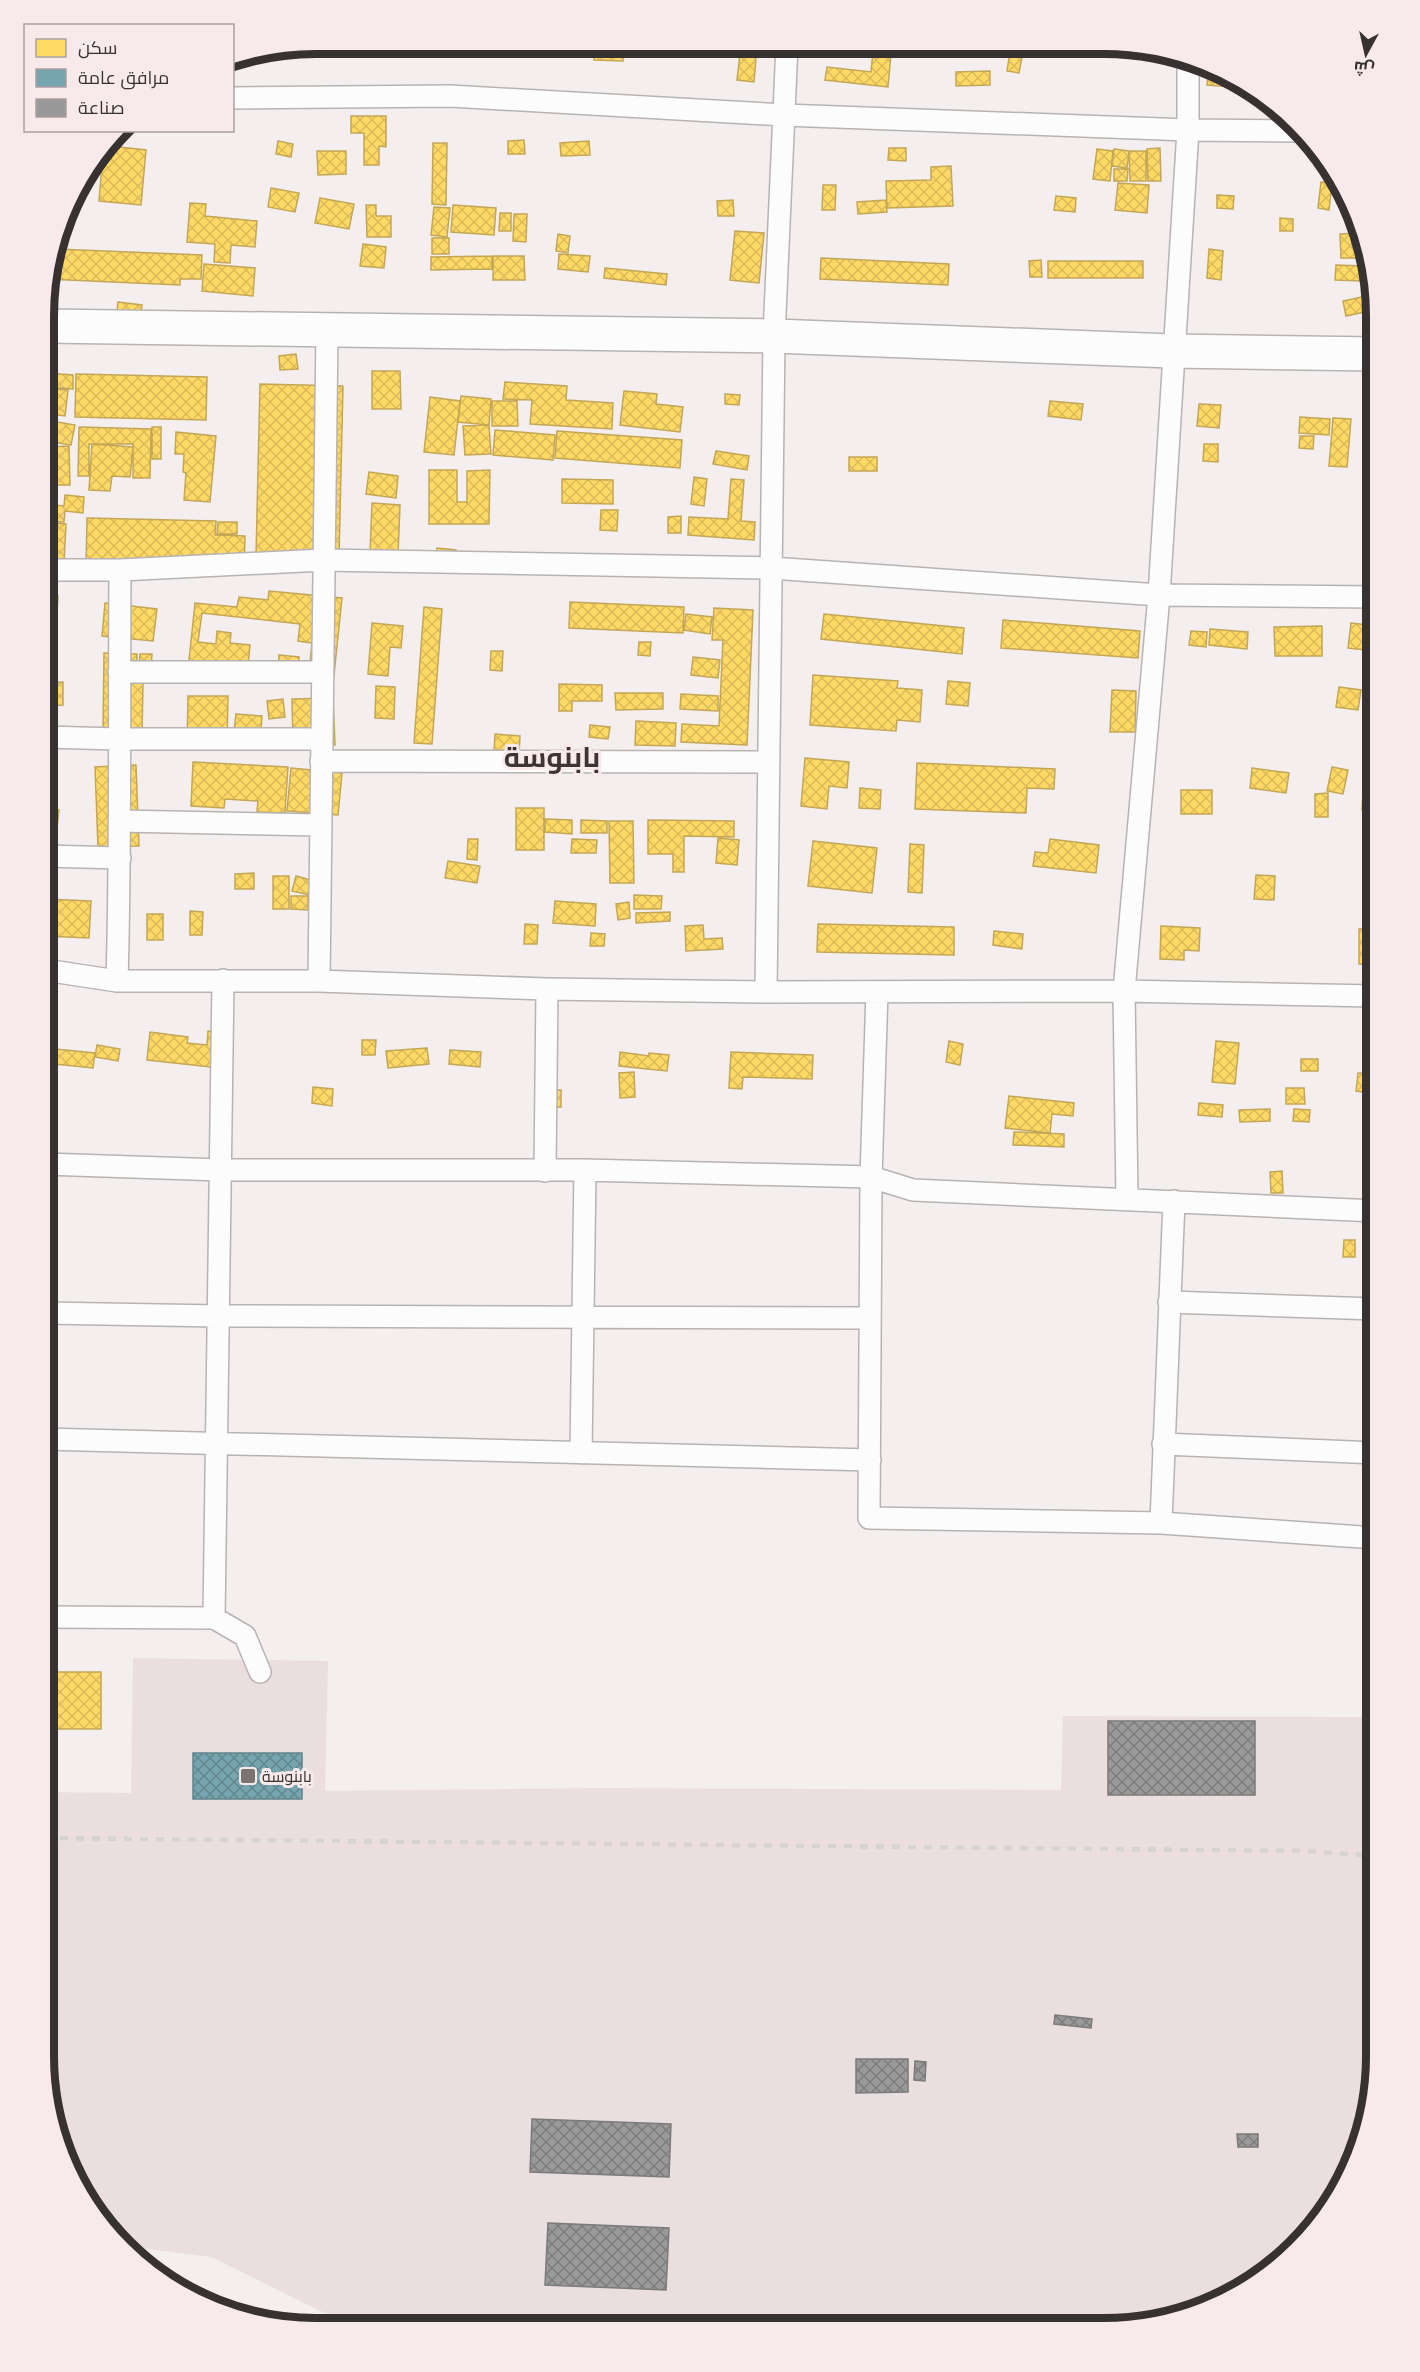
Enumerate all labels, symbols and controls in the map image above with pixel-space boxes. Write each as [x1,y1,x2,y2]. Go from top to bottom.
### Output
legend [24,24,234,132]
north arrow [1336,24,1396,84]
text: سكن [78,36,117,59]
text: ش [1352,58,1375,80]
text: مرافق عامة [78,66,169,90]
text: صناعة [78,96,124,118]
district label: بابنوسة [504,740,600,774]
place label: بابنوسة [262,1766,312,1786]
marker: بابنوسة [239,1767,257,1785]

